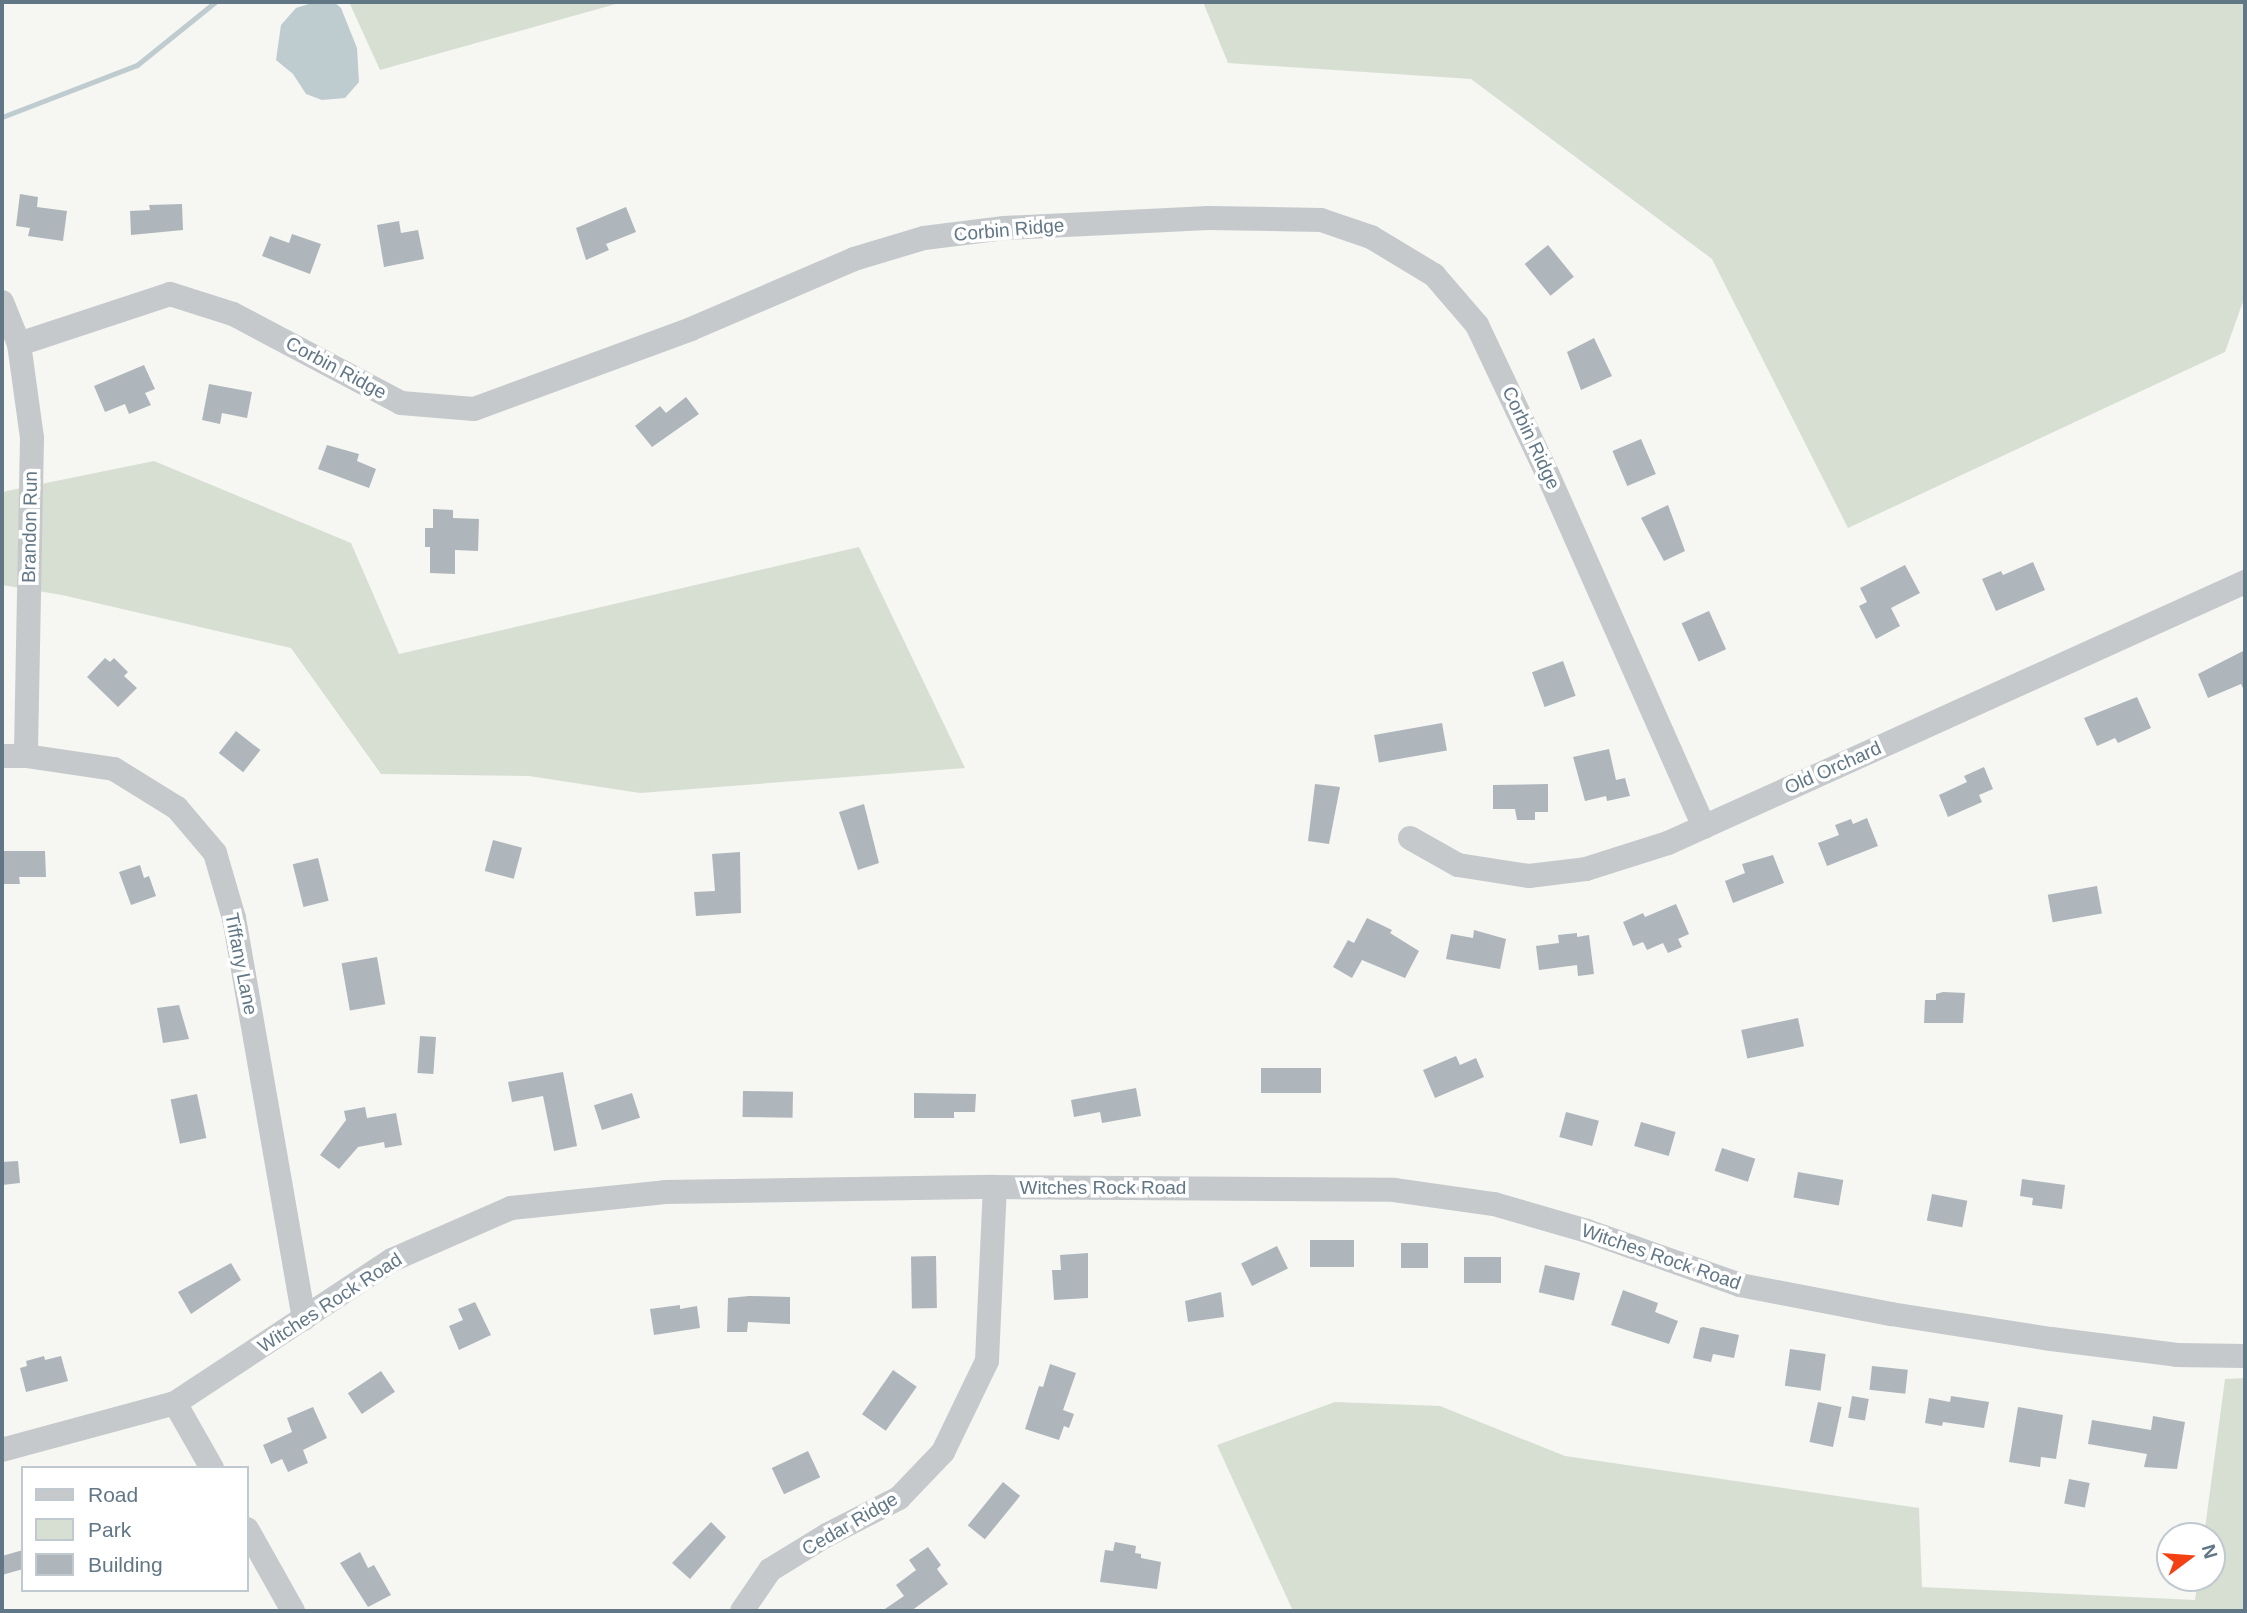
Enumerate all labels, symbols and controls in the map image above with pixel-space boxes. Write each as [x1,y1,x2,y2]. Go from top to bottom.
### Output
street label: Corbin Ridge [953,214,1065,246]
street label: Corbin Ridge [282,332,390,404]
street label: Corbin Ridge [1497,383,1565,493]
street label: Brandon Run [18,471,42,583]
street label: Old Orchard [1781,737,1885,799]
street label: Tiffany Lane [220,911,262,1017]
street label: Witches Rock Road [1020,1177,1186,1199]
street label: Witches Rock Road [1578,1219,1744,1295]
street label: Witches Rock Road [254,1248,406,1358]
legend [21,1466,248,1592]
text: Road [88,1483,138,1506]
street label: Cedar Ridge [798,1487,902,1561]
text: Park [88,1518,131,1541]
north arrow [2156,1522,2226,1592]
text: N [2198,1542,2222,1561]
text: Building [88,1553,163,1576]

